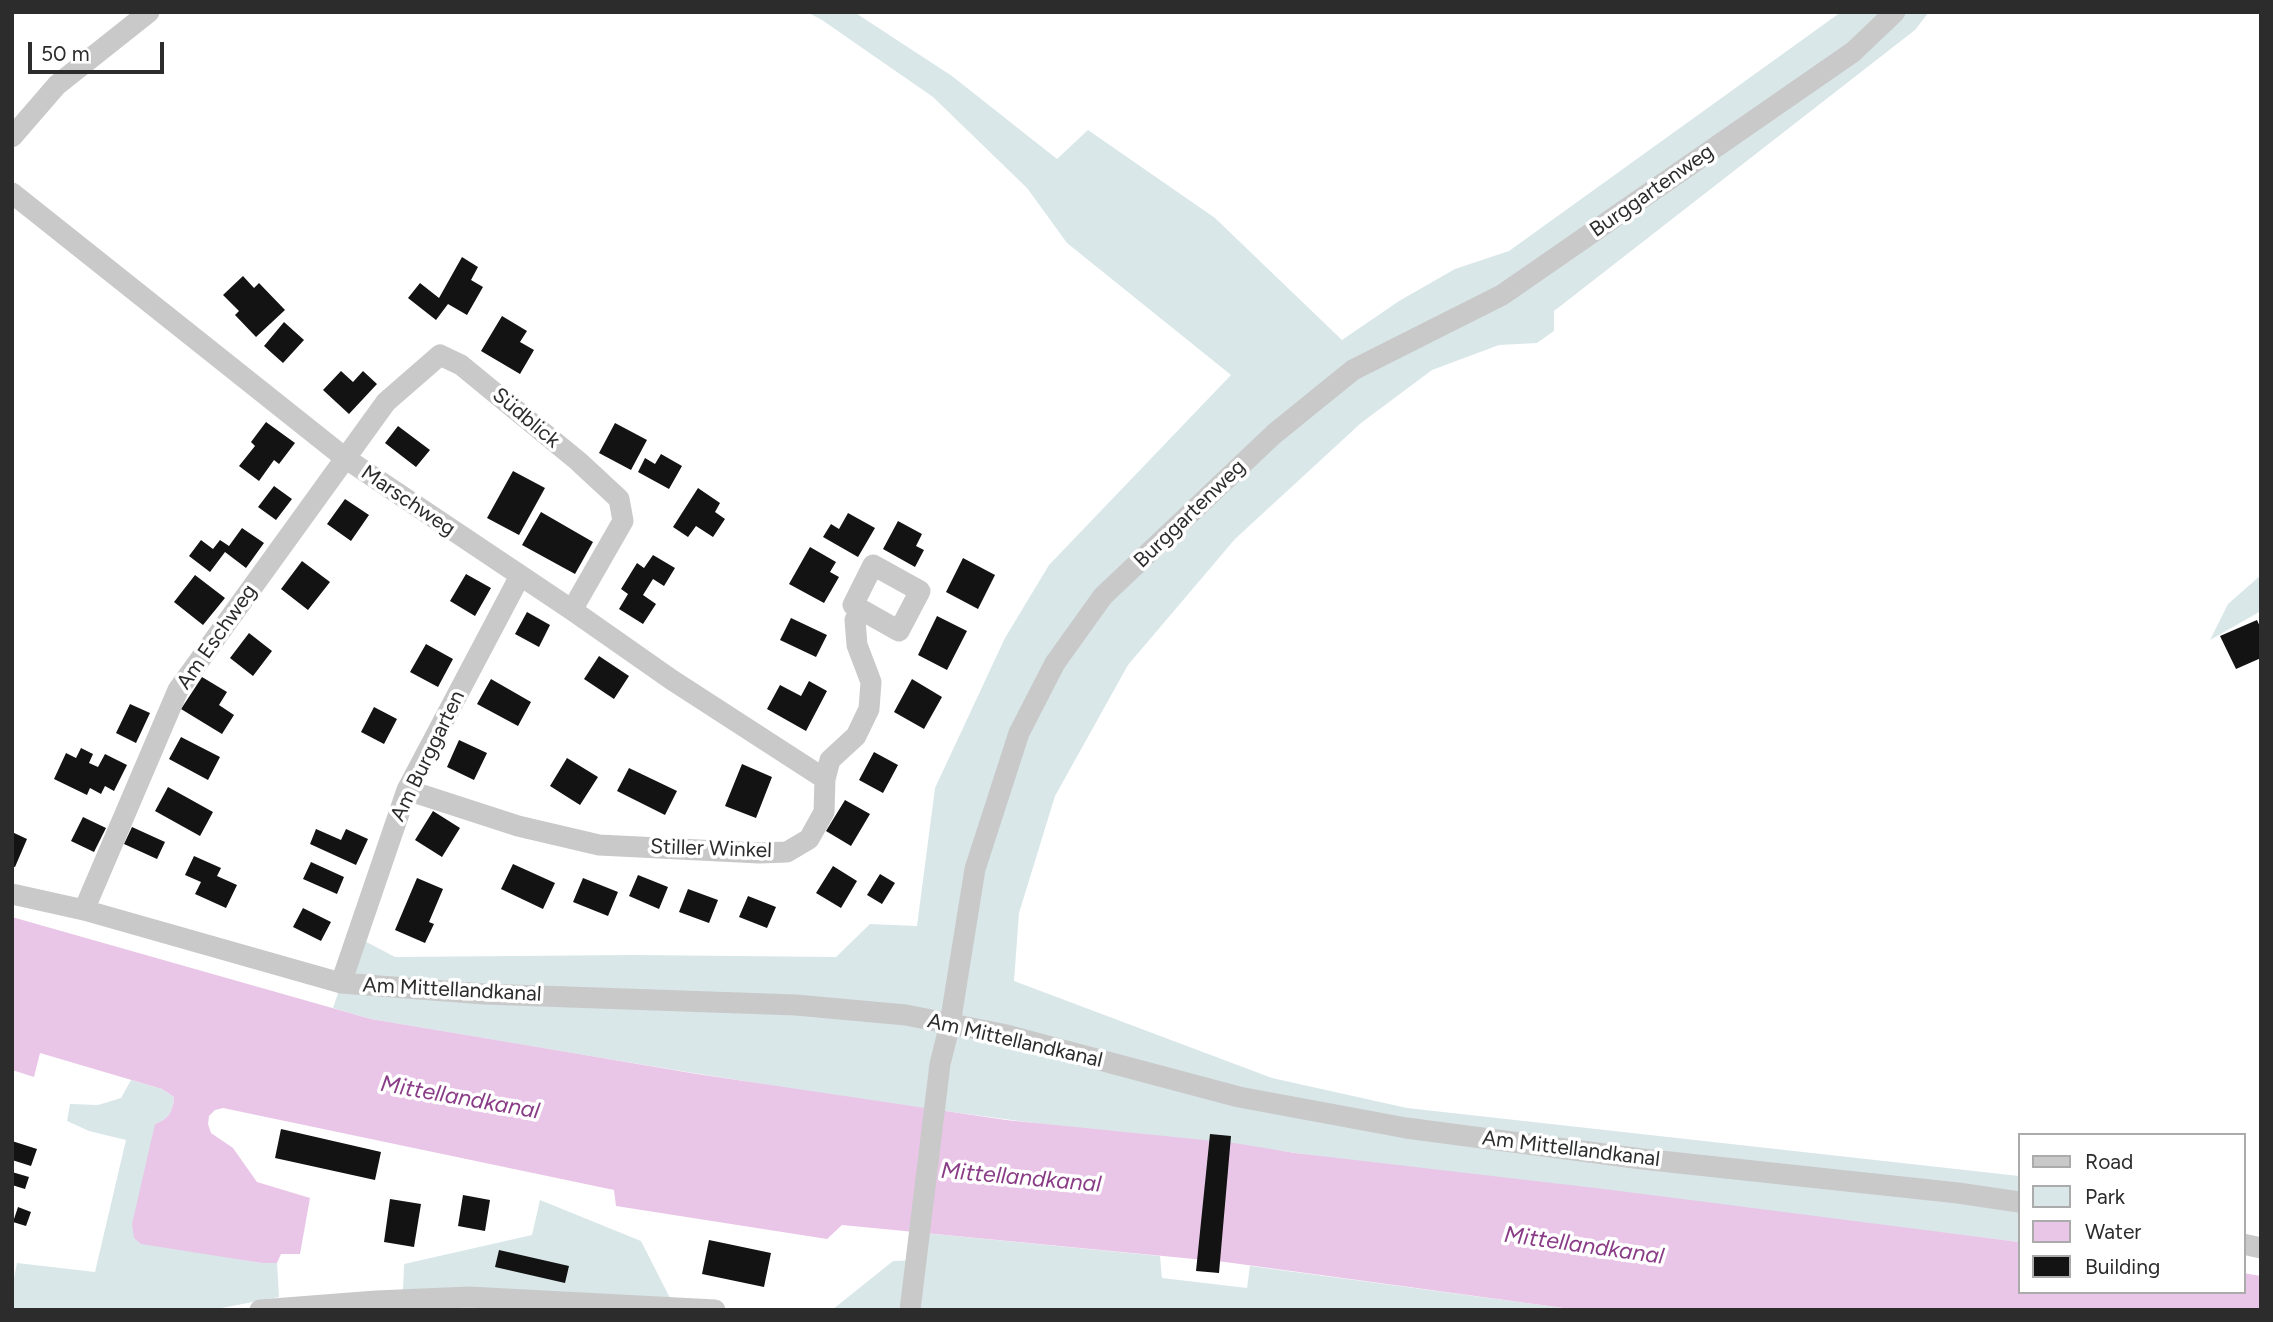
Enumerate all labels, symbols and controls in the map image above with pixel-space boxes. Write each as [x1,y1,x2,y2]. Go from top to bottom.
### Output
scale bar [32,28,168,72]
text: 50 m [41,41,90,66]
street label: Burggartenweg [1585,139,1719,243]
street label: Südblick [487,383,565,453]
street label: Burggartenweg [1129,455,1251,573]
street label: Marschweg [356,460,460,542]
street label: Am Eschweg [172,580,262,694]
street label: Am Burggarten [385,686,471,826]
street label: Stiller Winkel [650,834,772,864]
street label: Am Mittellandkanal [362,973,542,1007]
street label: Am Mittellandkanal [925,1009,1105,1073]
water label: Mittellandkanal [378,1070,542,1126]
street label: Am Mittellandkanal [1481,1126,1661,1172]
legend [2018,1133,2245,1294]
text: Road [2085,1149,2133,1174]
water label: Mittellandkanal [940,1157,1102,1199]
text: Park [2085,1184,2125,1209]
text: Water [2085,1219,2141,1244]
water label: Mittellandkanal [1502,1221,1666,1271]
text: Building [2085,1254,2160,1279]

